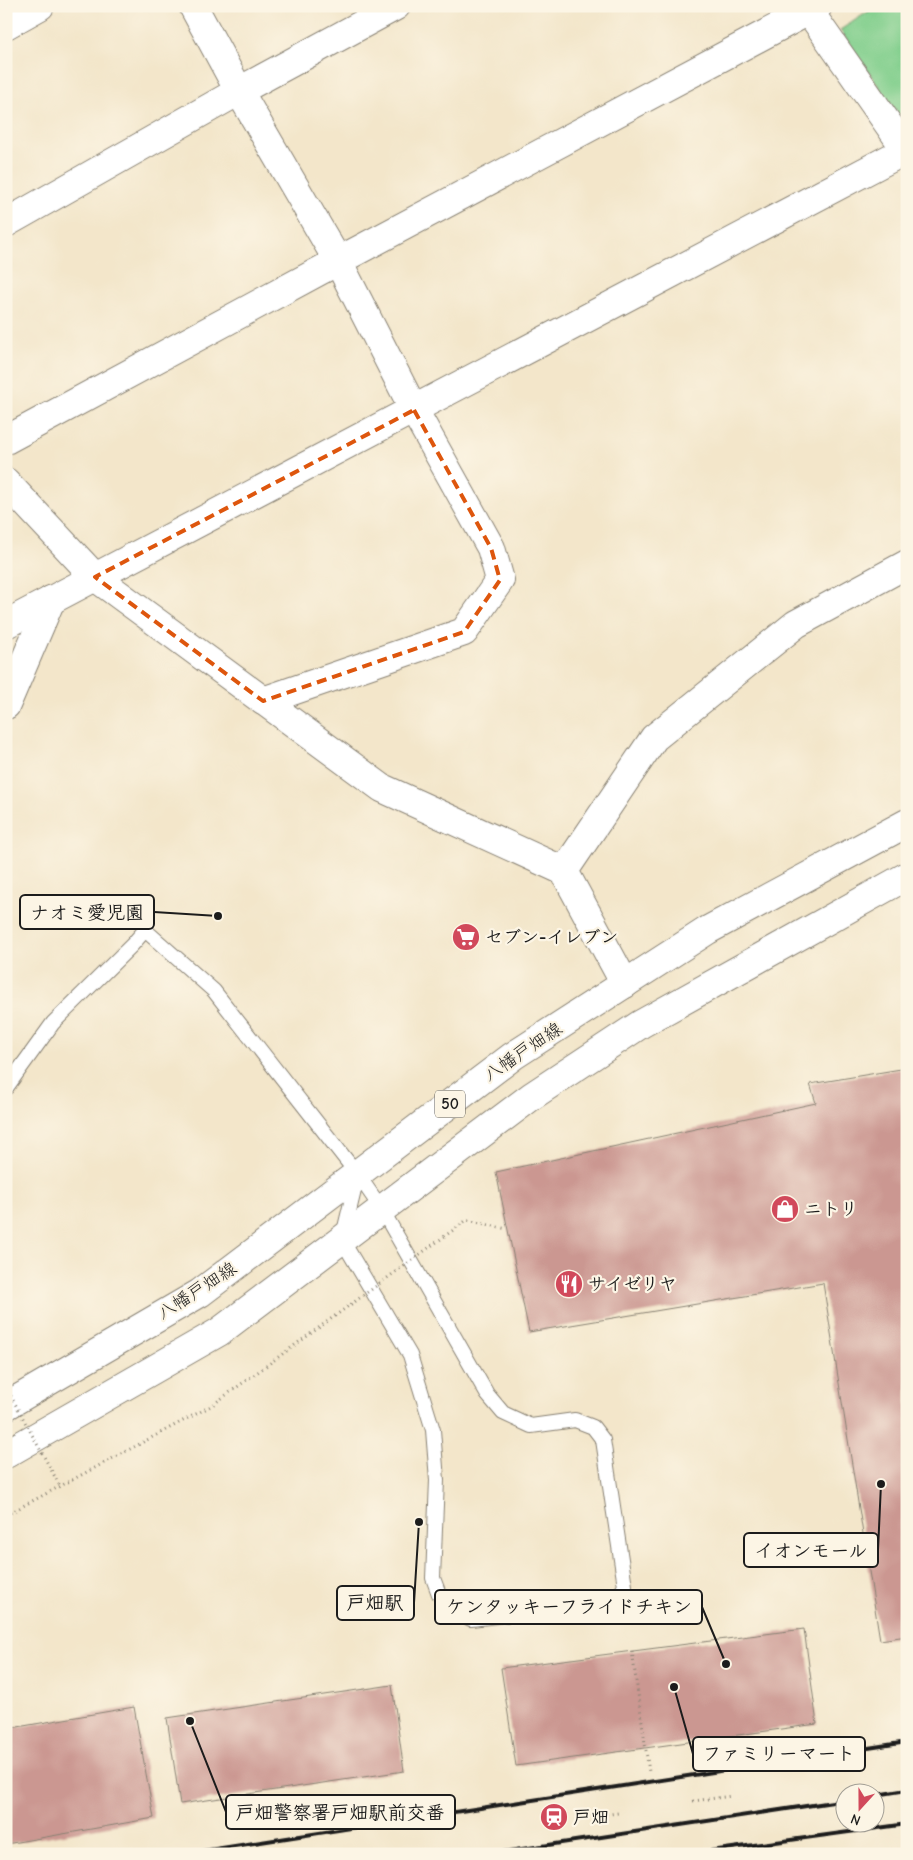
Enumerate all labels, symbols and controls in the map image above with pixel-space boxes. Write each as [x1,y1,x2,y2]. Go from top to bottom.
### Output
callout: ナオミ愛児園 [20,895,154,929]
text: ナオミ愛児園 [30,902,144,924]
supermarket icon: セブン-イレブン [451,922,481,952]
place label: セブン-イレブン [485,927,618,948]
street label: 八幡戸畑線 [480,1018,566,1086]
road number: 50 [435,1090,465,1118]
shop icon: ニトリ [770,1194,800,1224]
place label: ニトリ [804,1199,858,1220]
street label: 八幡戸畑線 [154,1258,240,1324]
restaurant icon: サイゼリヤ [554,1269,584,1299]
place label: サイゼリヤ [588,1274,677,1295]
callout: イオンモール [744,1533,878,1567]
text: イオンモール [755,1540,867,1562]
callout: 戸畑駅 [337,1586,414,1620]
callout: ケンタッキーフライドチキン [435,1590,702,1624]
text: 戸畑駅 [346,1592,404,1614]
text: ケンタッキーフライドチキン [446,1596,692,1618]
callout: ファミリーマート [693,1737,865,1771]
text: ファミリーマート [703,1743,855,1765]
north arrow [836,1782,886,1832]
callout: 戸畑警察署戸畑駅前交番 [226,1795,455,1829]
text: 戸畑警察署戸畑駅前交番 [235,1802,445,1824]
station icon: 戸畑 [539,1802,569,1832]
place label: 戸畑 [573,1807,609,1828]
text: N [848,1810,863,1829]

